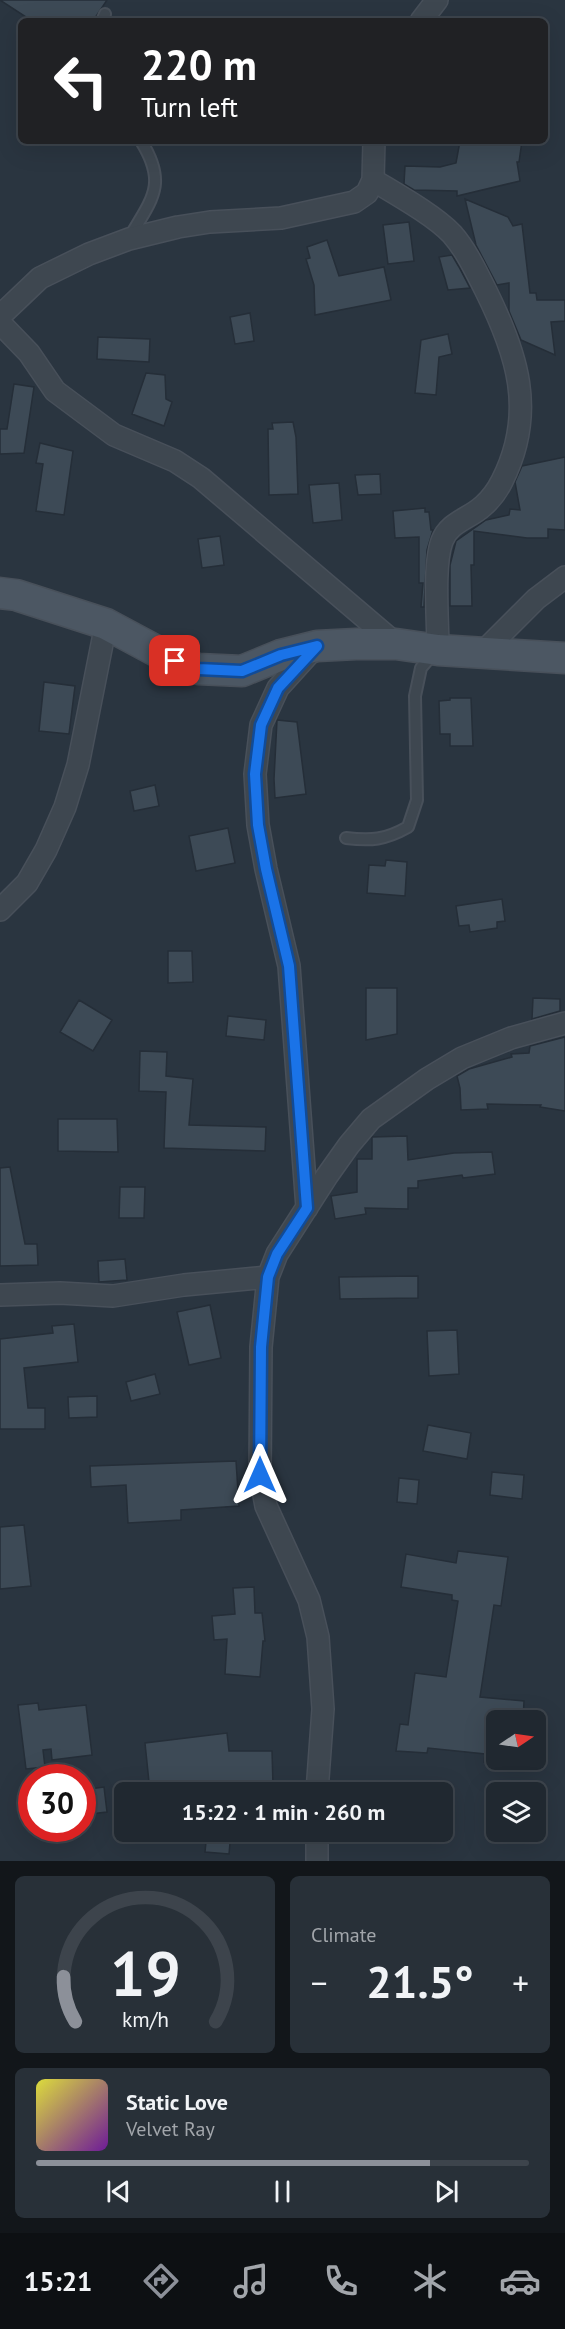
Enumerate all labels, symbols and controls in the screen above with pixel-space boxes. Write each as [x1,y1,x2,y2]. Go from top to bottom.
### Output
text: 220 m [141,37,257,92]
icon: left [42,42,120,120]
text: Turn left [141,90,238,124]
pin [149,635,200,686]
icon: arrive [158,644,191,677]
position arrow [228,1443,292,1507]
north arrow [486,1710,546,1770]
map controls [486,1710,546,1842]
speed limit sign: 30 [18,1764,96,1842]
button: layers [486,1782,546,1842]
text: 15:22 · 1 min · 260 m [182,1798,385,1826]
text: Climate [311,1922,377,1948]
text: 19 [110,1932,180,2013]
text: 21.5° [366,1952,474,2010]
text: − [311,1961,328,2004]
text: + [512,1961,529,2004]
text: km/h [121,2005,168,2033]
text: Static Love [126,2088,228,2116]
text: Velvet Ray [126,2116,215,2142]
icon: previous [102,2175,135,2208]
icon: pause [266,2175,299,2208]
icon: next [430,2175,463,2208]
icon: directions [140,2260,182,2302]
icon: music [230,2260,272,2302]
icon: phone [320,2260,362,2302]
icon: climate [409,2260,451,2302]
icon: car [499,2260,541,2302]
text: 15:21 [24,2264,92,2298]

